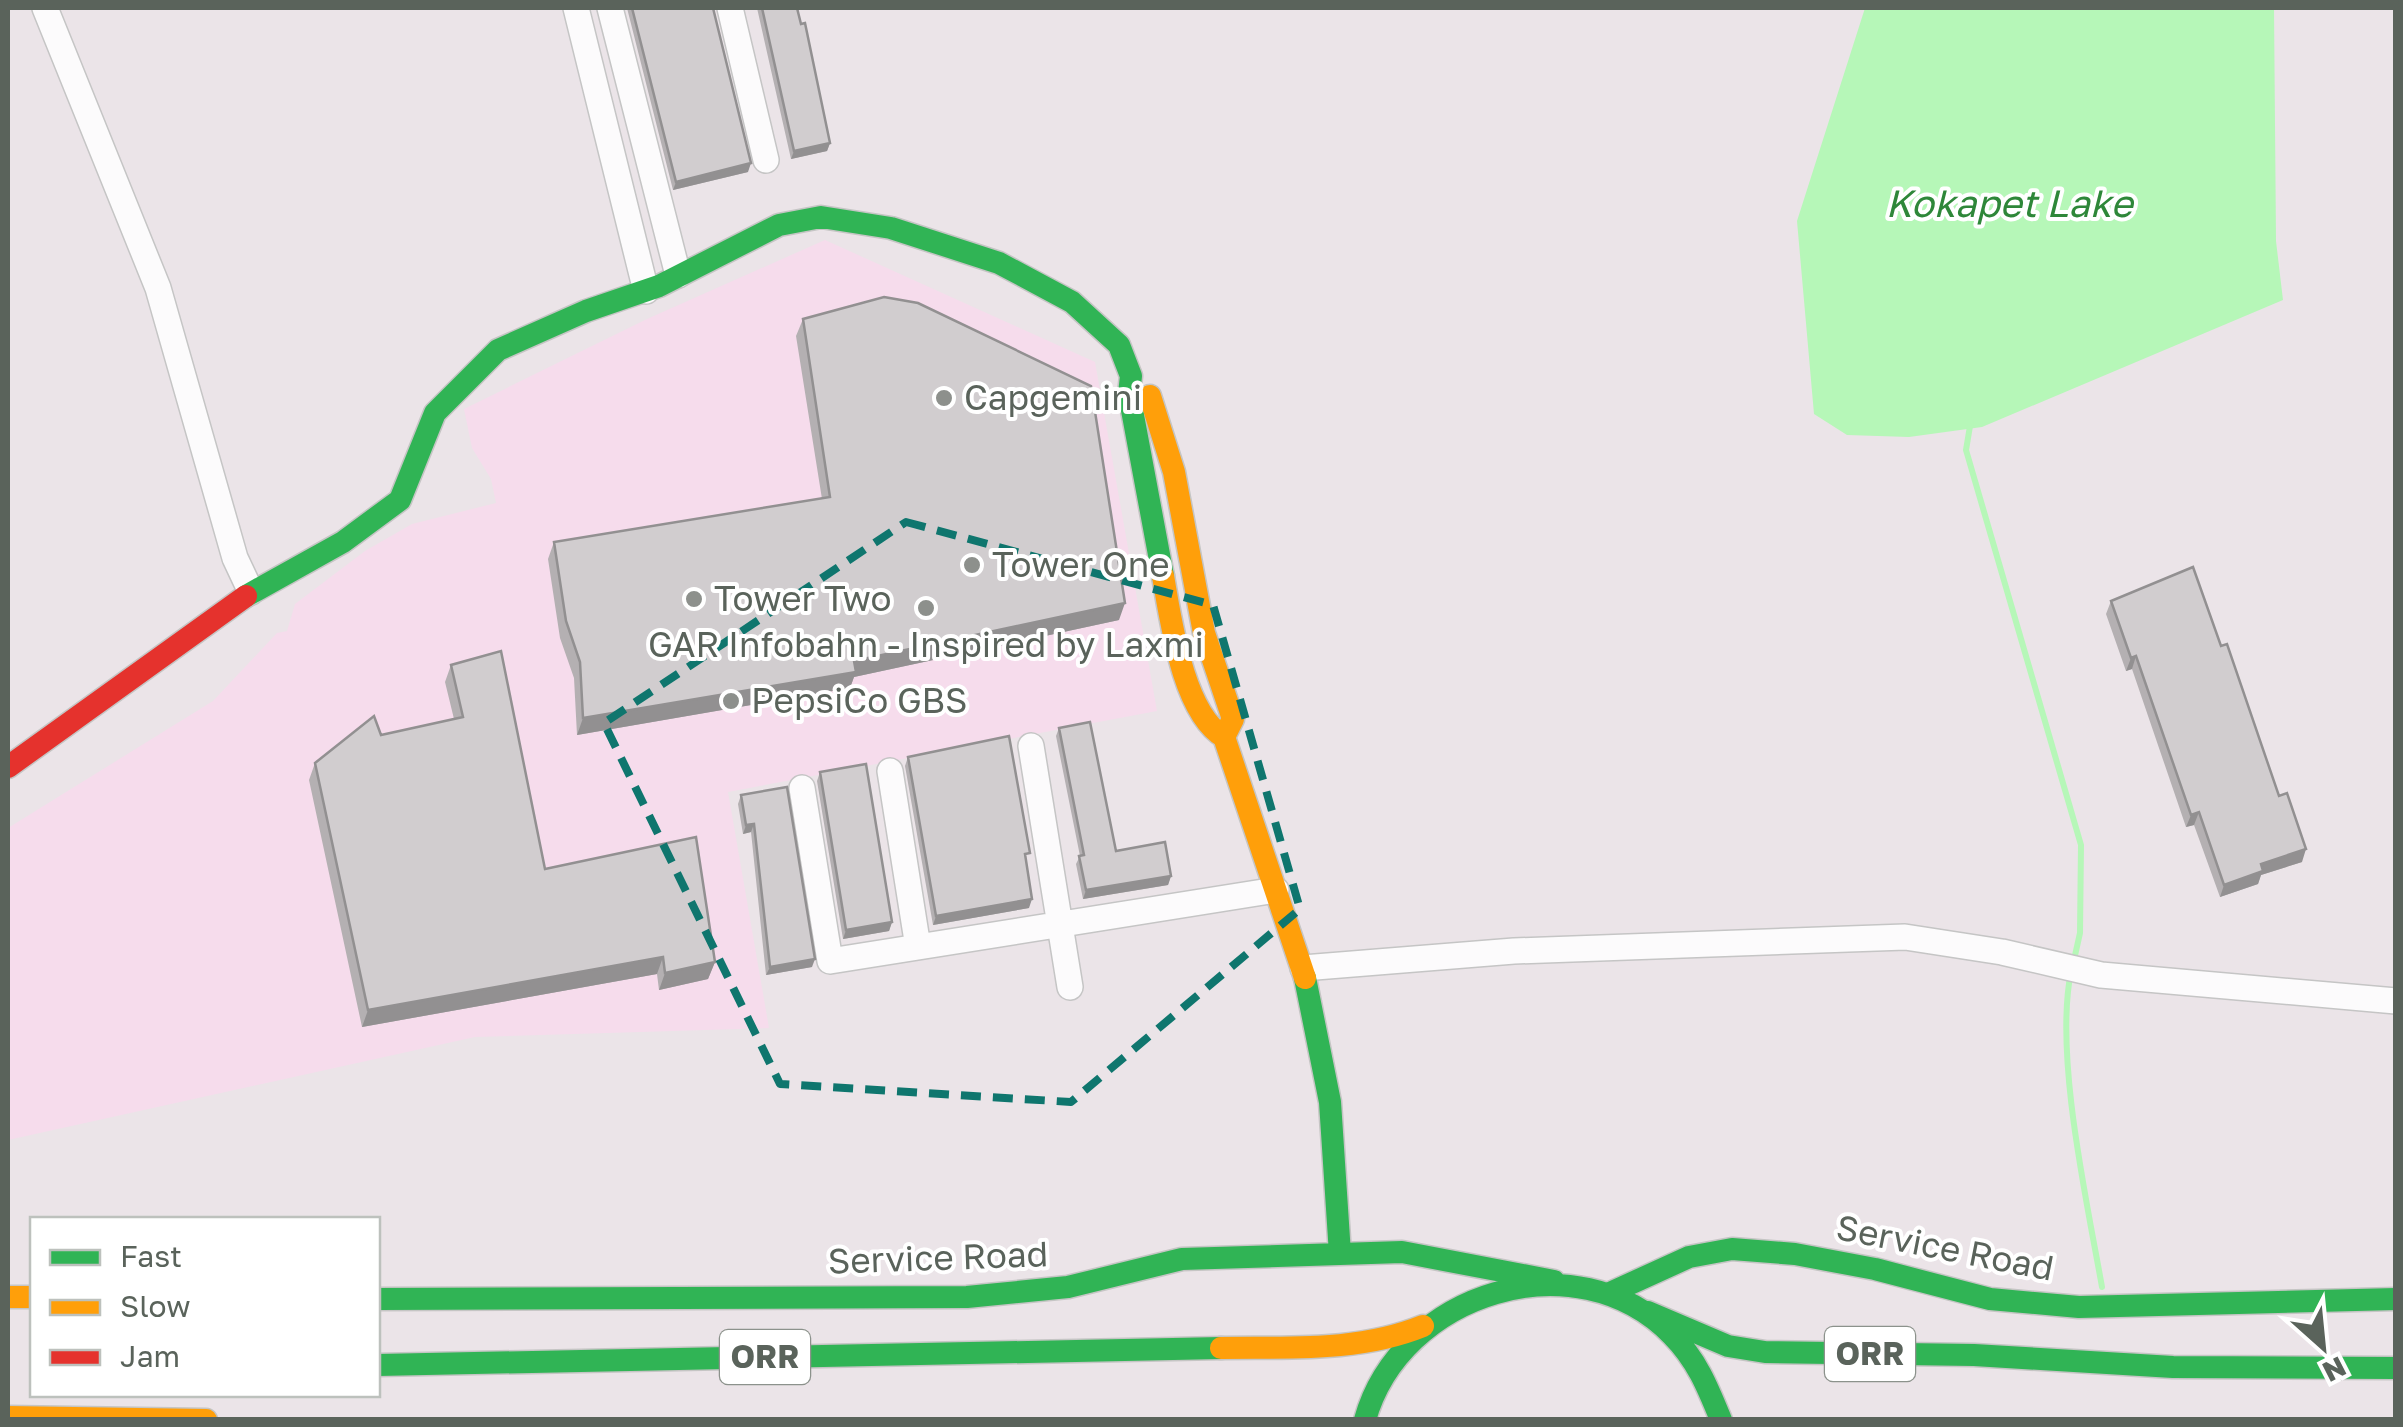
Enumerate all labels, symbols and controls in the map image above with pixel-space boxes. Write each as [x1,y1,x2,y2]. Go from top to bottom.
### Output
water label: Kokapet Lake [1885,180,2136,225]
place label: Capgemini [964,376,1142,418]
marker: Capgemini [933,387,955,409]
place label: Tower One [992,543,1170,585]
marker: Tower One [961,554,983,576]
place label: Tower Two [714,577,891,619]
marker: Tower Two [683,588,705,610]
marker: GAR Infobahn - Inspired by Laxmi [915,597,937,619]
place label: GAR Infobahn - Inspired by Laxmi [648,623,1204,665]
place label: PepsiCo GBS [751,679,967,721]
marker: PepsiCo GBS [720,690,742,712]
street label: Service Road [1833,1205,2057,1289]
legend [30,1217,380,1397]
street label: Service Road [827,1232,1049,1282]
text: Fast [120,1238,182,1274]
text: Slow [120,1288,191,1324]
north arrow [2273,1297,2373,1397]
road number: ORR [1825,1327,1915,1381]
road number: ORR [720,1330,810,1384]
text: Jam [120,1338,180,1374]
text: N [2318,1350,2352,1389]

